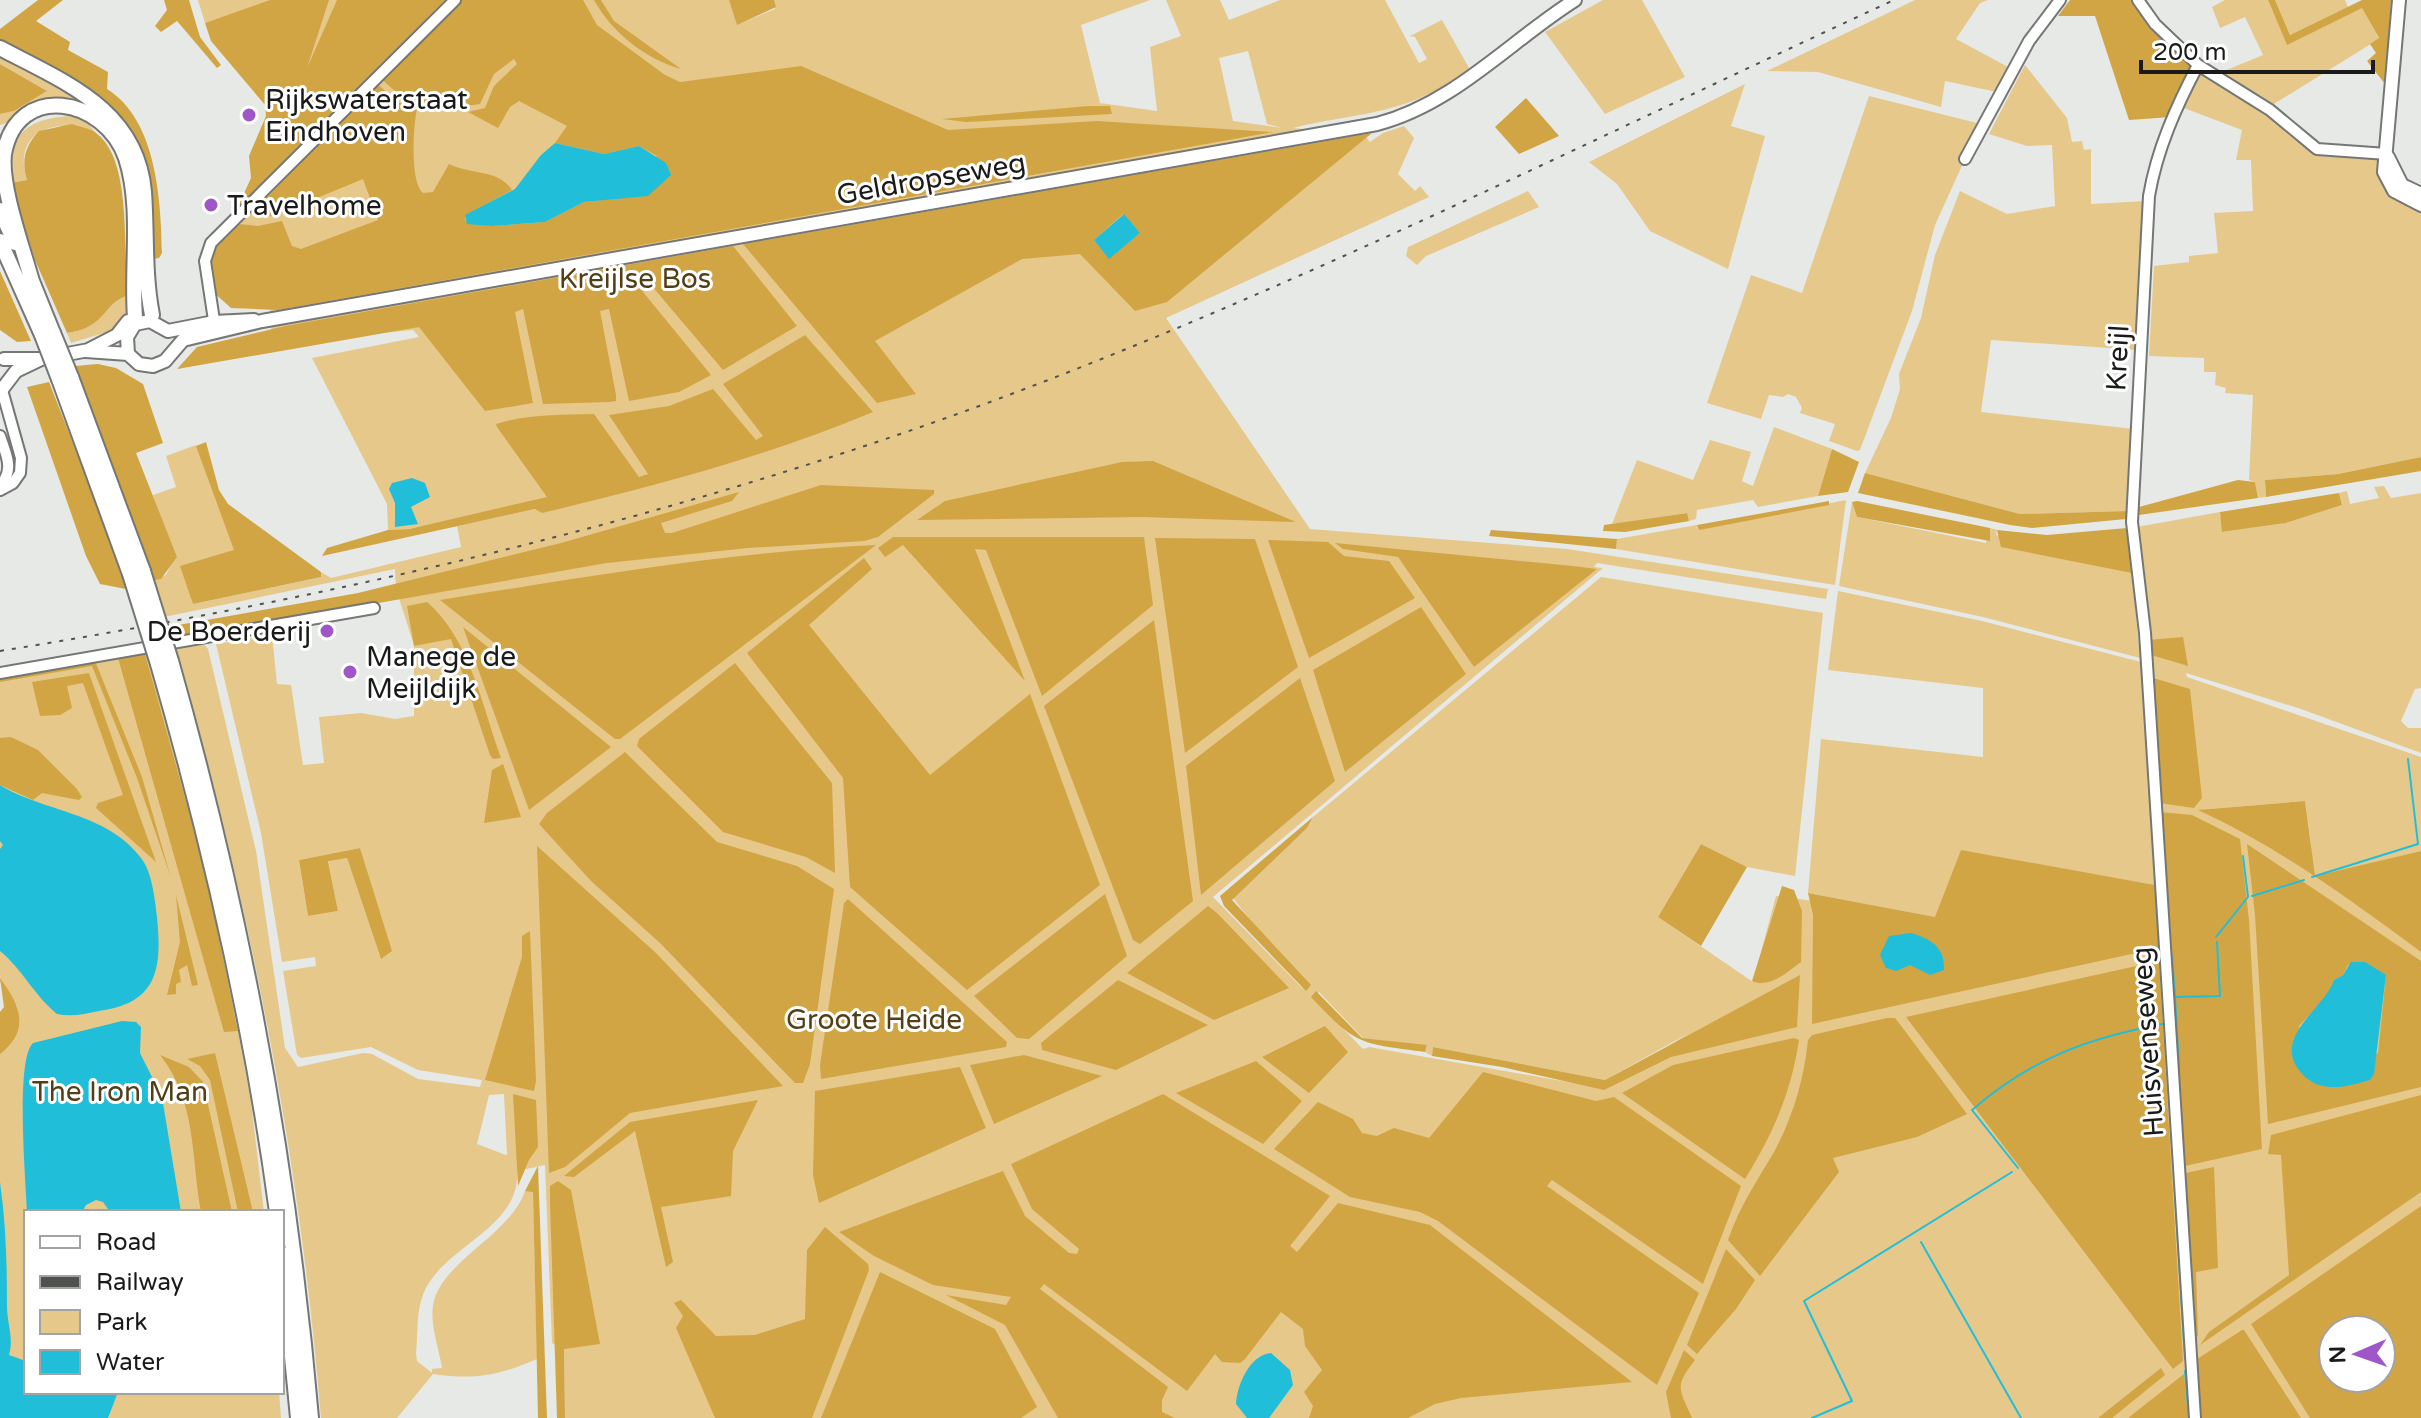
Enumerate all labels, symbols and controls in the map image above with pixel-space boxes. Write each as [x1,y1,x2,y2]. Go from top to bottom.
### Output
scale bar [2141,24,2373,74]
text: 200 m [2153,38,2227,67]
place label: Rijkswaterstaat Eindhoven [265,83,468,149]
marker: Rijkswaterstaat Eindhoven [240,106,258,124]
street label: Geldropseweg [834,146,1028,212]
place label: Travelhome [227,189,382,223]
marker: Travelhome [202,196,220,214]
park label: Kreijlse Bos [559,262,711,296]
street label: Kreijl [2099,324,2137,392]
place label: De Boerderij [147,615,311,649]
marker: De Boerderij [318,622,336,640]
place label: Manege de Meijldijk [366,640,516,706]
marker: Manege de Meijldijk [341,663,359,681]
street label: Huisvenseweg [2124,946,2172,1138]
park label: Groote Heide [786,1003,962,1037]
park label: The Iron Man [32,1075,208,1109]
legend [24,1210,284,1394]
text: Road [96,1228,156,1257]
text: Railway [96,1268,184,1297]
text: Park [96,1308,147,1337]
north arrow [2317,1314,2397,1394]
text: N [2325,1345,2351,1364]
text: Water [96,1348,165,1377]

